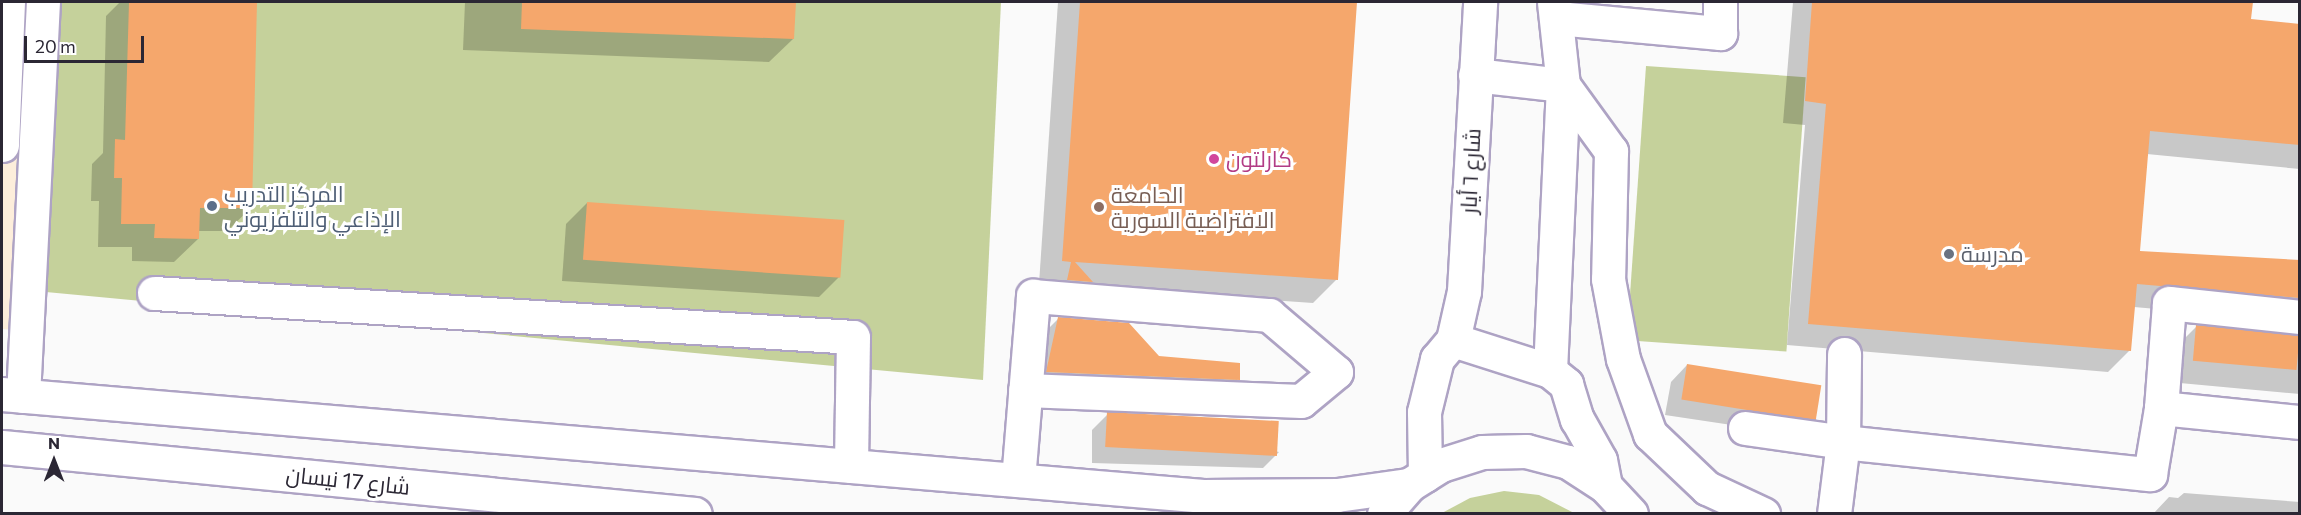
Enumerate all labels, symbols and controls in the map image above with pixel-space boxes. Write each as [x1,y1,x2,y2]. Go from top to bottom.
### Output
scale bar [27,24,147,62]
text: 20 m [35,35,76,57]
street label: شارع ٦ أيار [1455,128,1485,214]
place label: كارلتون [1226,146,1292,172]
marker: كارلتون [1207,152,1221,166]
place label: المركز التدريب الإذاعي والتلفزيوني [224,180,401,231]
place label: الحامعة الافتراضية السورية [1111,181,1275,232]
marker: المركز التدريب الإذاعي والتلفزيوني [205,199,219,213]
marker: الحامعة الافتراضية السورية [1092,200,1106,214]
place label: مدرسة [1961,241,2024,267]
marker: مدرسة [1942,247,1956,261]
north arrow [24,431,84,491]
text: N [48,433,60,452]
street label: شارع 17 نيسان [285,460,411,500]

